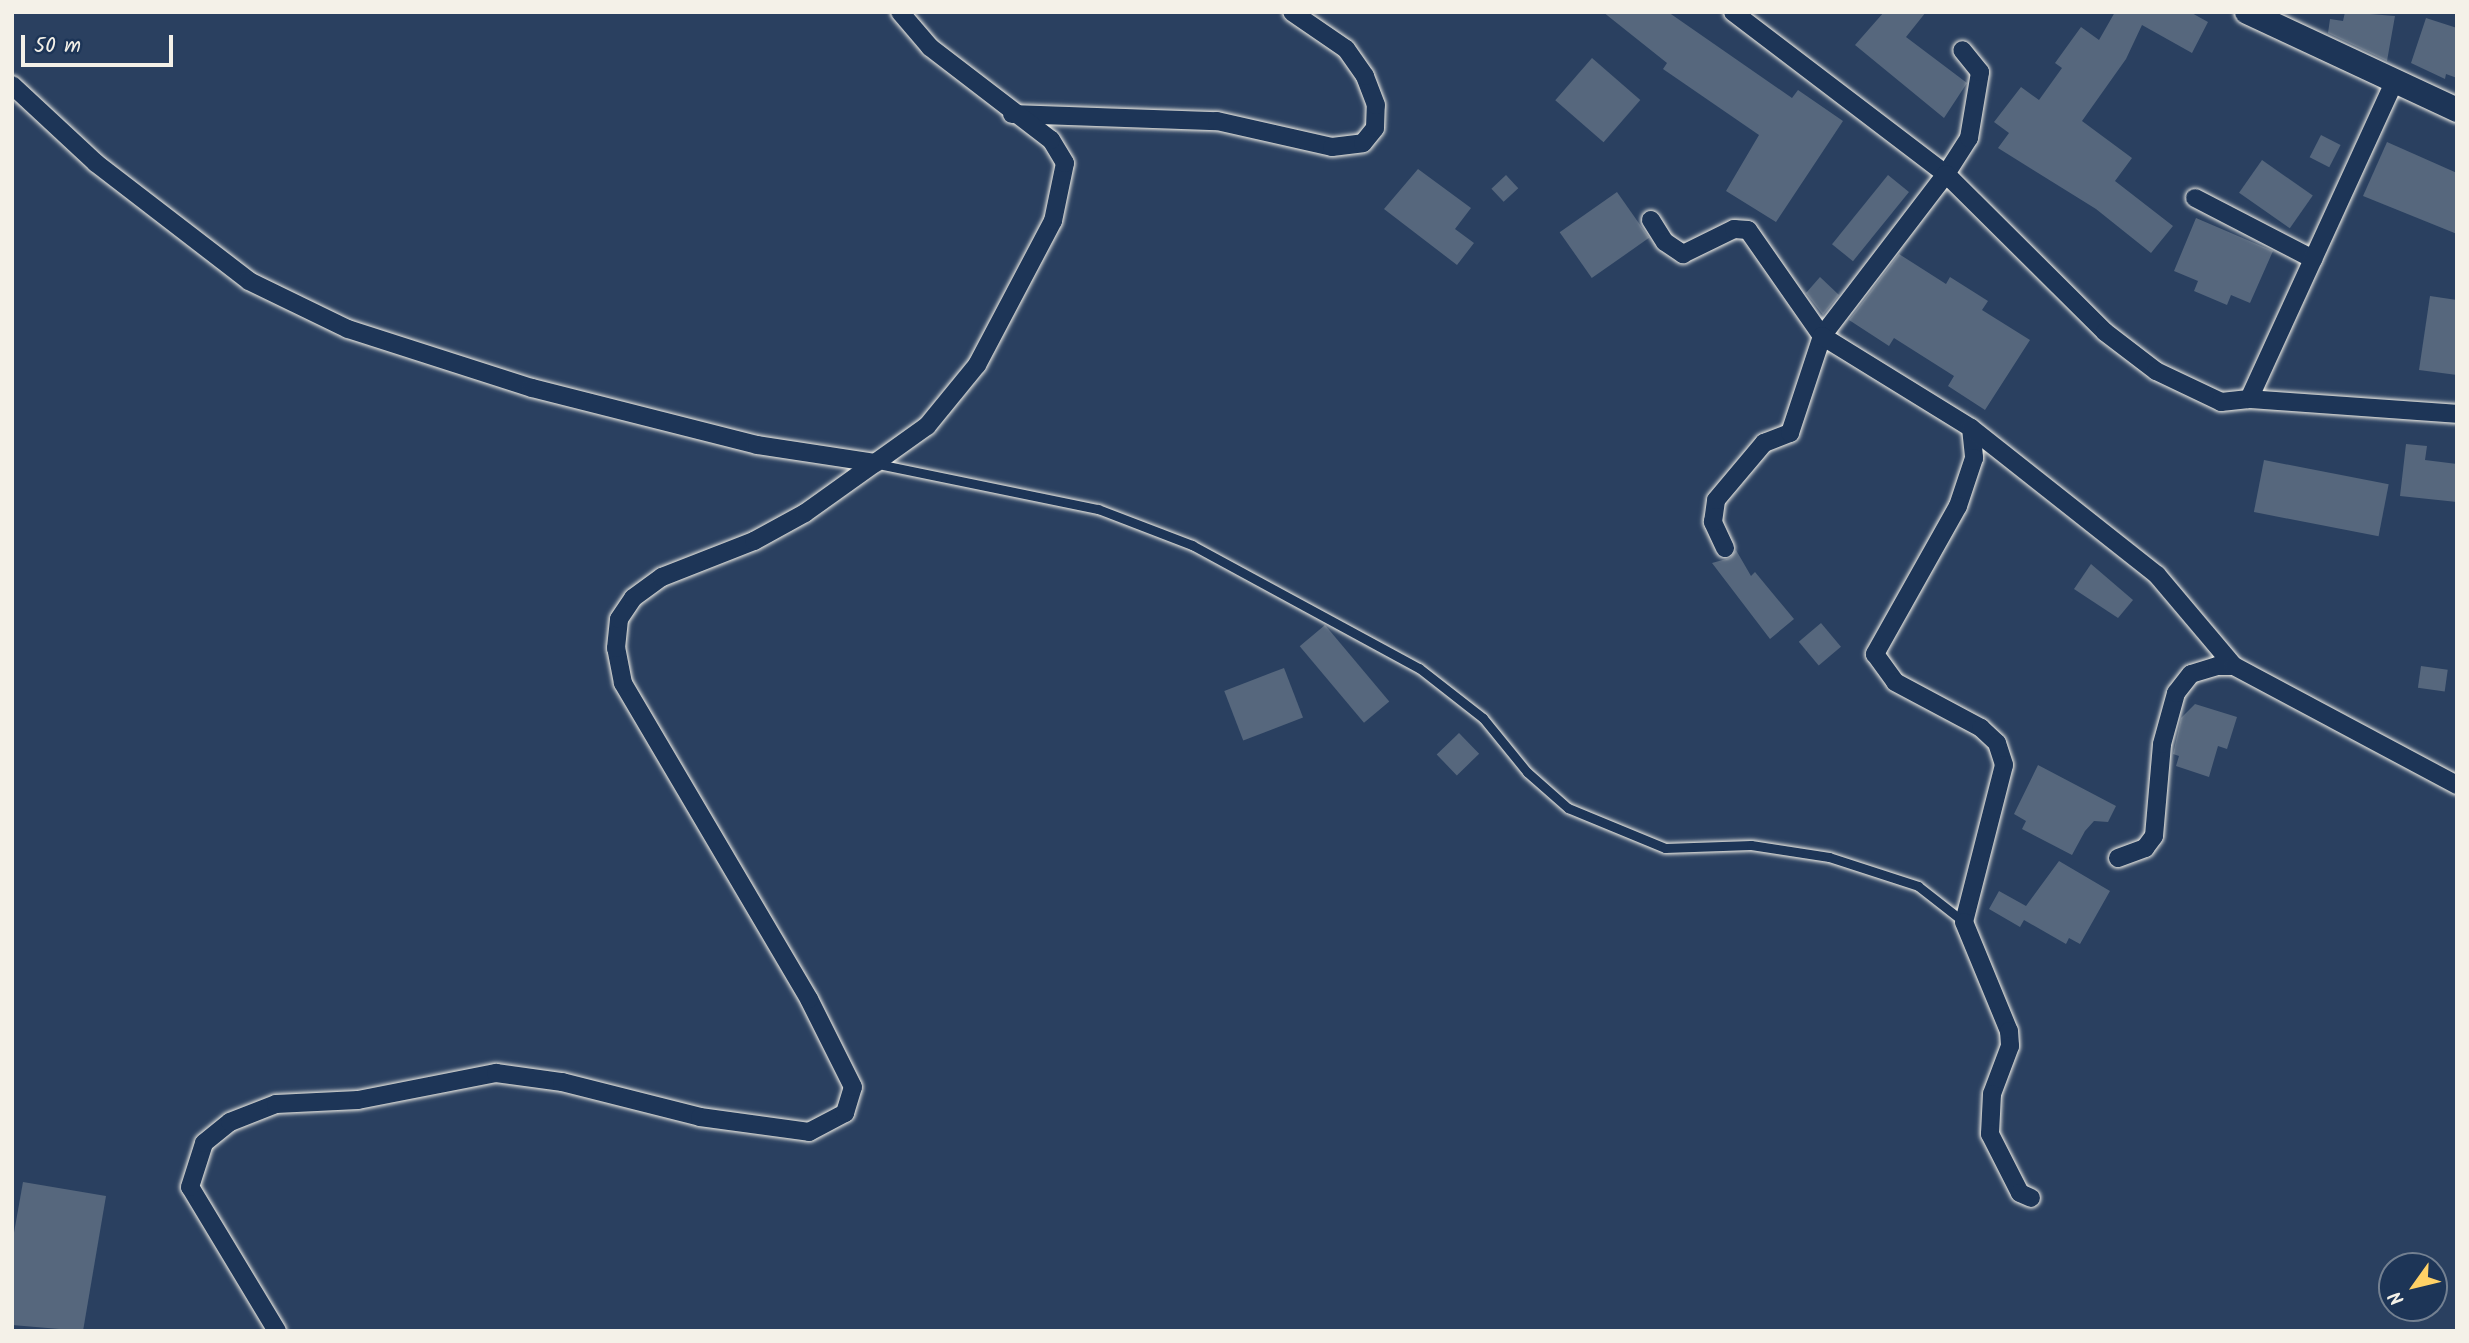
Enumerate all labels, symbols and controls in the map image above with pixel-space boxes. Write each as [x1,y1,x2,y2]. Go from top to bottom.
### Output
scale bar [24,21,177,65]
text: 50 m [34,30,81,63]
north arrow [2378,1252,2448,1322]
text: N [2381,1284,2413,1311]

